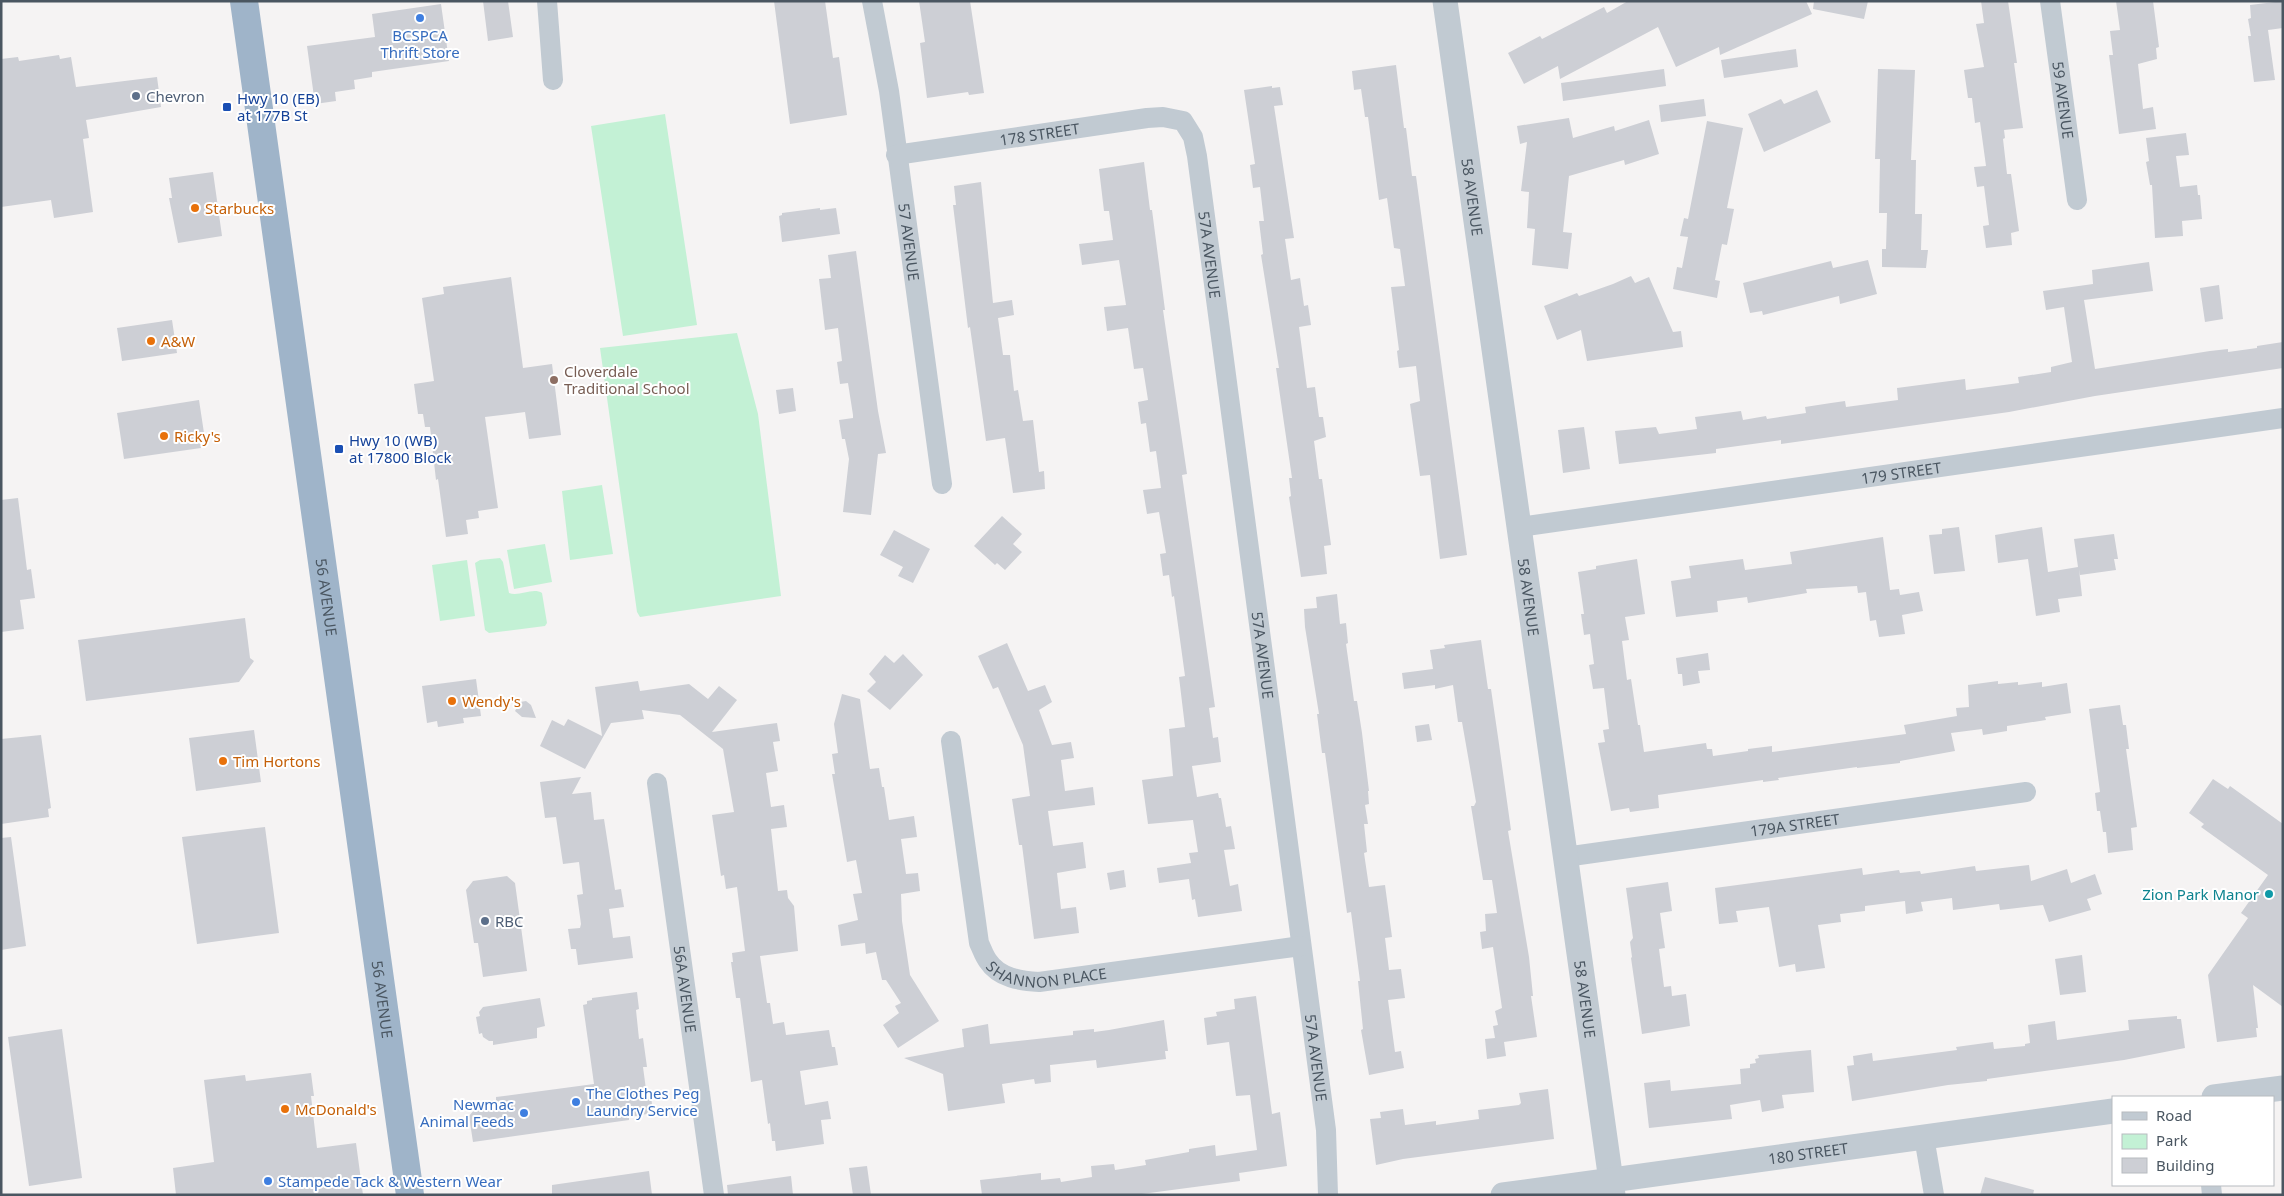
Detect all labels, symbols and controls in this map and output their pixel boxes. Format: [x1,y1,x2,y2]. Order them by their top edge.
marker: BCSPCA Thrift Store [414,12,426,24]
place label: BCSPCA Thrift Store [380,25,460,62]
street label: 59 AVENUE [2048,60,2079,140]
place label: Chevron [146,86,205,106]
place label: Hwy 10 (EB) at 177B St [237,88,320,125]
marker: Chevron [130,90,142,102]
marker: Hwy 10 (EB) at 177B St [221,101,233,113]
street label: 178 STREET [998,118,1081,150]
street label: 58 AVENUE [1457,157,1488,237]
place label: Starbucks [205,198,274,218]
marker: Starbucks [189,202,201,214]
street label: 57 AVENUE [894,202,925,282]
street label: 57A AVENUE [1194,210,1226,300]
place label: A&W [161,331,195,351]
marker: A&W [145,335,157,347]
place label: Cloverdale Traditional School [564,361,690,398]
marker: Cloverdale Traditional School [548,374,560,386]
place label: Ricky's [174,426,221,446]
marker: Ricky's [158,430,170,442]
place label: Hwy 10 (WB) at 17800 Block [349,430,451,467]
marker: Hwy 10 (WB) at 17800 Block [333,443,345,455]
street label: 179 STREET [1860,457,1943,488]
street label: 56 AVENUE [312,557,342,637]
street label: 58 AVENUE [1514,557,1544,637]
street label: 57A AVENUE [1247,610,1279,700]
place label: Wendy's [462,691,521,711]
marker: Wendy's [446,695,458,707]
place label: Tim Hortons [233,751,320,771]
marker: Tim Hortons [217,755,229,767]
street label: 179A STREET [1749,808,1841,841]
place label: Zion Park Manor [2142,884,2259,904]
marker: Zion Park Manor [2263,888,2275,900]
place label: RBC [495,911,524,931]
marker: RBC [479,915,491,927]
street label: 56A AVENUE [670,944,701,1034]
street label: SHANNON PLACE [982,956,1108,992]
street label: 56 AVENUE [368,959,398,1039]
street label: 58 AVENUE [1570,959,1601,1039]
street label: 57A AVENUE [1301,1013,1332,1103]
place label: The Clothes Peg Laundry Service [586,1083,699,1120]
place label: Newmac Animal Feeds [420,1094,514,1131]
marker: The Clothes Peg Laundry Service [570,1096,582,1108]
legend [2112,1096,2274,1186]
place label: McDonald's [295,1099,377,1119]
marker: McDonald's [279,1103,291,1115]
text: Road [2156,1105,2192,1125]
marker: Newmac Animal Feeds [518,1107,530,1119]
text: Park [2156,1130,2188,1150]
street label: 180 STREET [1767,1137,1850,1168]
text: Building [2156,1155,2214,1175]
place label: Stampede Tack & Western Wear [278,1171,502,1191]
marker: Stampede Tack & Western Wear [262,1175,274,1187]

